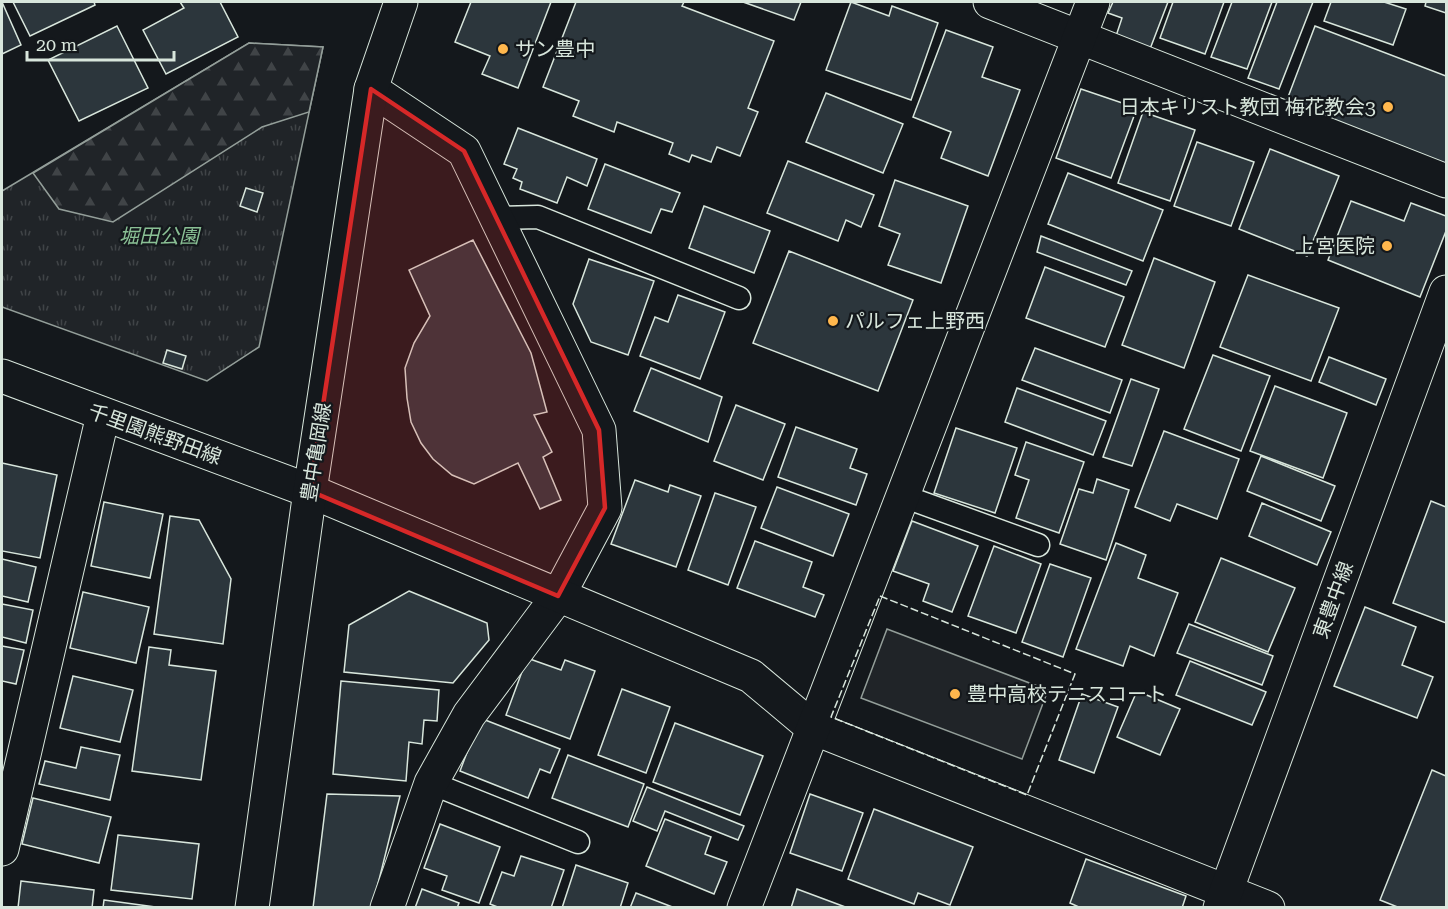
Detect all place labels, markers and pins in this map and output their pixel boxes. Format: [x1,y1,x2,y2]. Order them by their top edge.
place label: サン豊中 [515,37,595,61]
marker: サン豊中 [496,42,510,56]
place label: 日本キリスト教団 梅花教会3 [1120,95,1376,119]
marker: 日本キリスト教団 梅花教会3 [1381,100,1395,114]
place label: 上宮医院 [1295,234,1375,258]
marker: 上宮医院 [1380,239,1394,253]
place label: パルフェ上野西 [845,309,985,333]
marker: パルフェ上野西 [826,314,840,328]
place label: 豊中高校テニスコート [967,682,1167,706]
marker: 豊中高校テニスコート [948,687,962,701]

